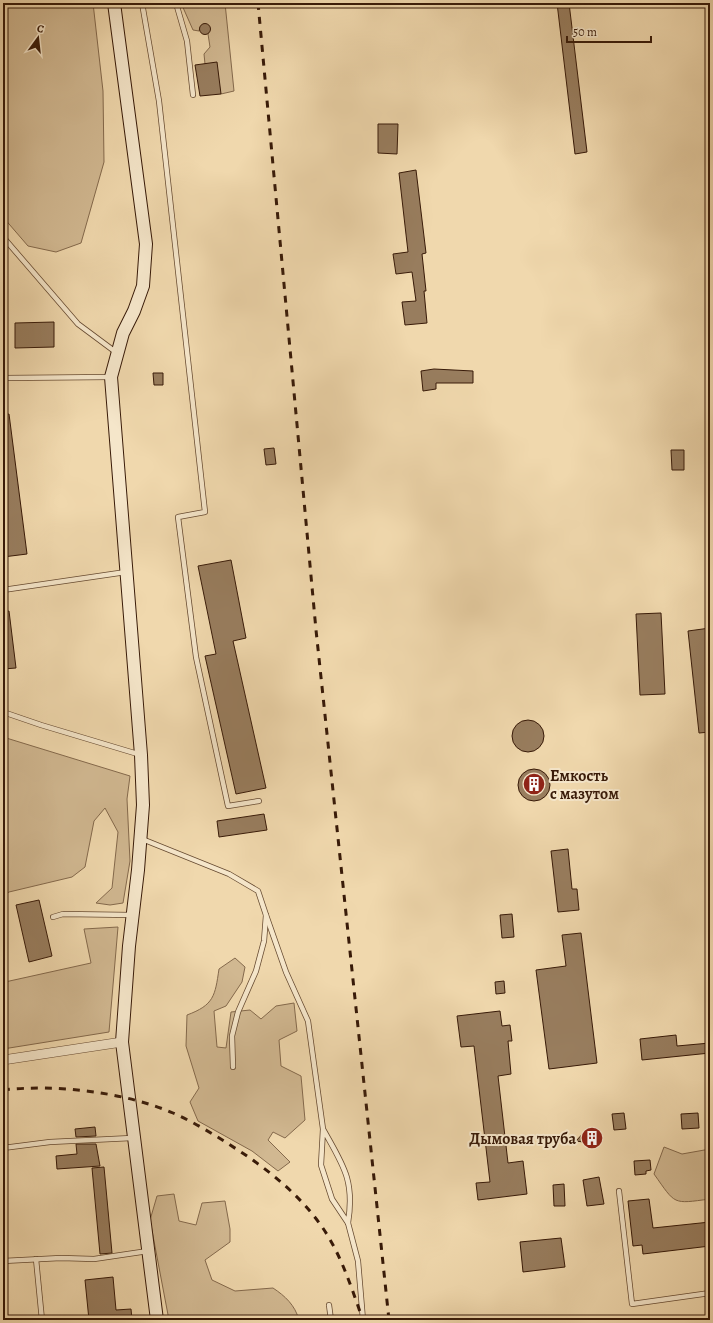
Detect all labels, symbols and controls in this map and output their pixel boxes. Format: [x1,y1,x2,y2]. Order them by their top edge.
north arrow [18,18,58,58]
scale bar [567,18,651,44]
text: С [35,21,46,37]
text: 50 m [573,24,597,40]
place label: Емкость с мазутом [550,765,619,805]
building icon: Емкость с мазутом [521,771,547,797]
building icon: Дымовая труба [579,1125,605,1151]
place label: Дымовая труба [469,1128,576,1150]

